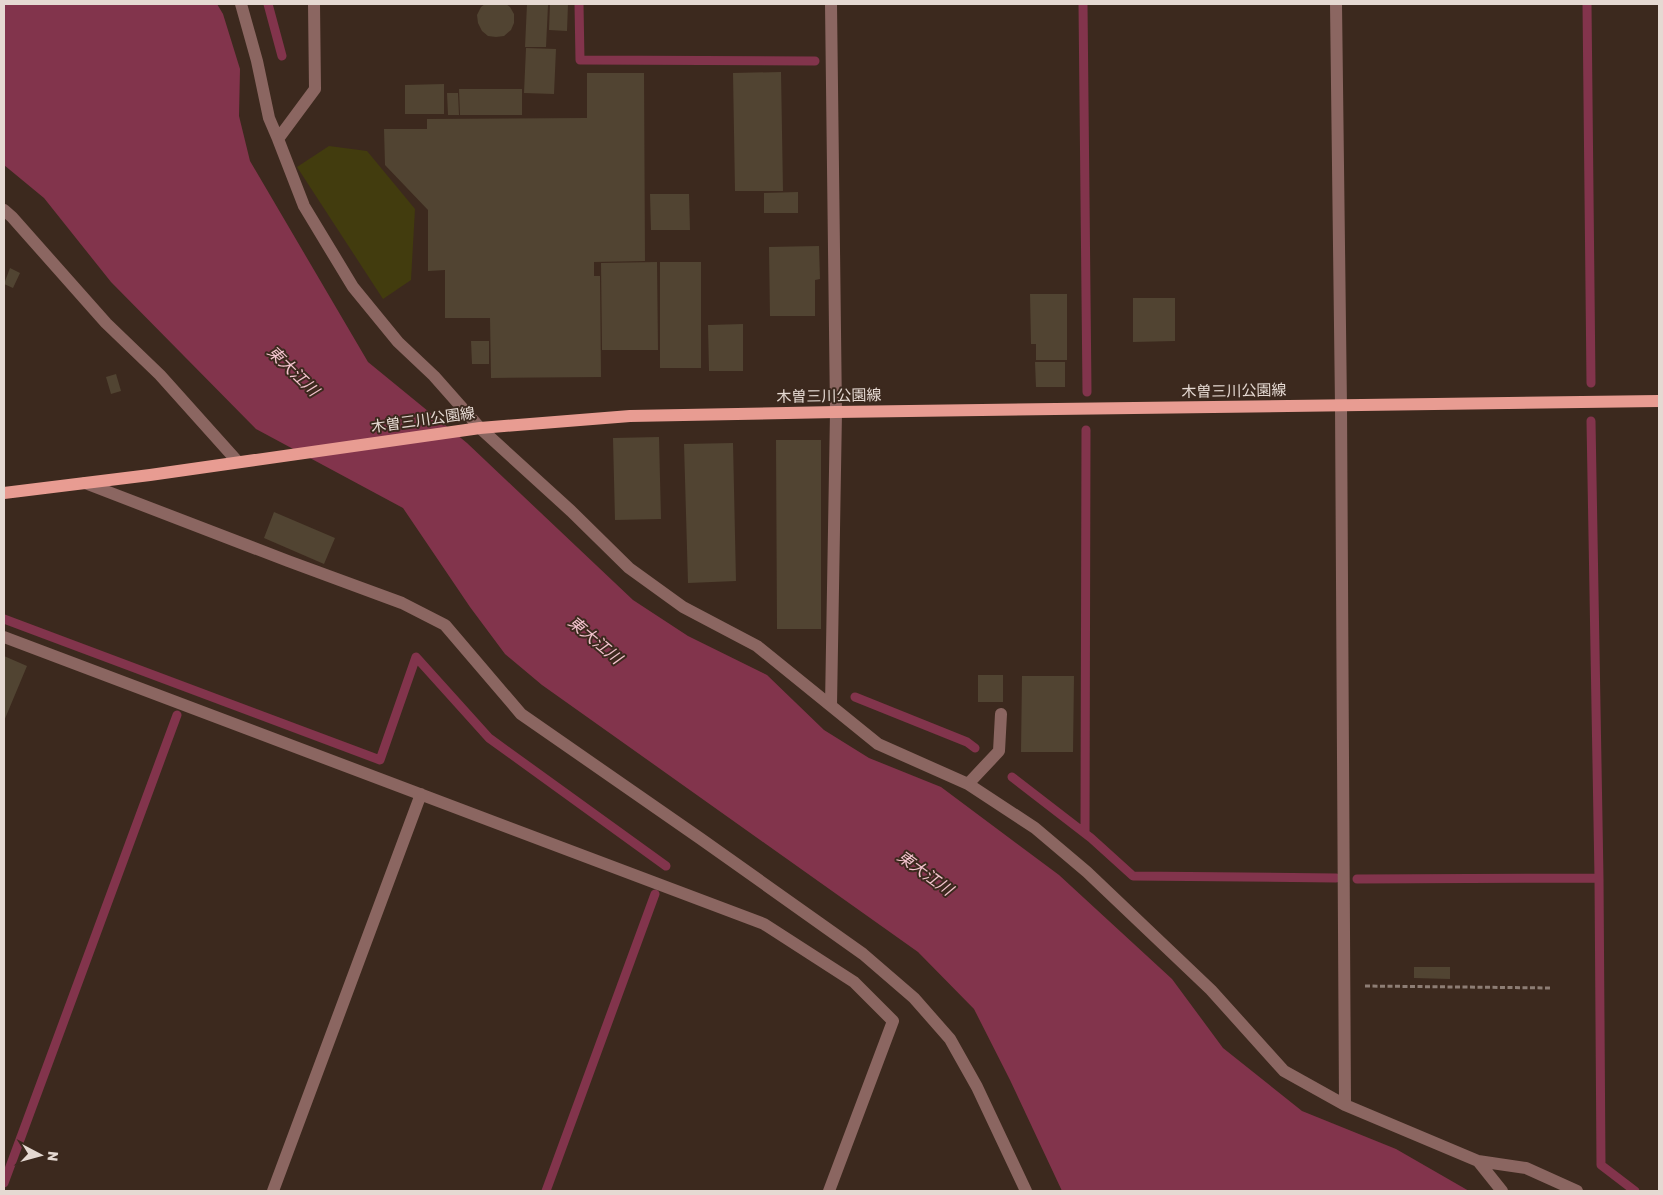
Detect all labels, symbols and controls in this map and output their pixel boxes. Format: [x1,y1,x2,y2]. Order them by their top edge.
water label: 東大江川 [263,342,324,401]
street label: 木曽三川公園線 [1181,381,1287,401]
street label: 木曽三川公園線 [776,386,882,406]
street label: 木曽三川公園線 [370,404,476,436]
water label: 東大江川 [564,612,627,669]
water label: 東大江川 [894,847,958,901]
north arrow [15,1130,65,1180]
text: N [43,1150,61,1162]

